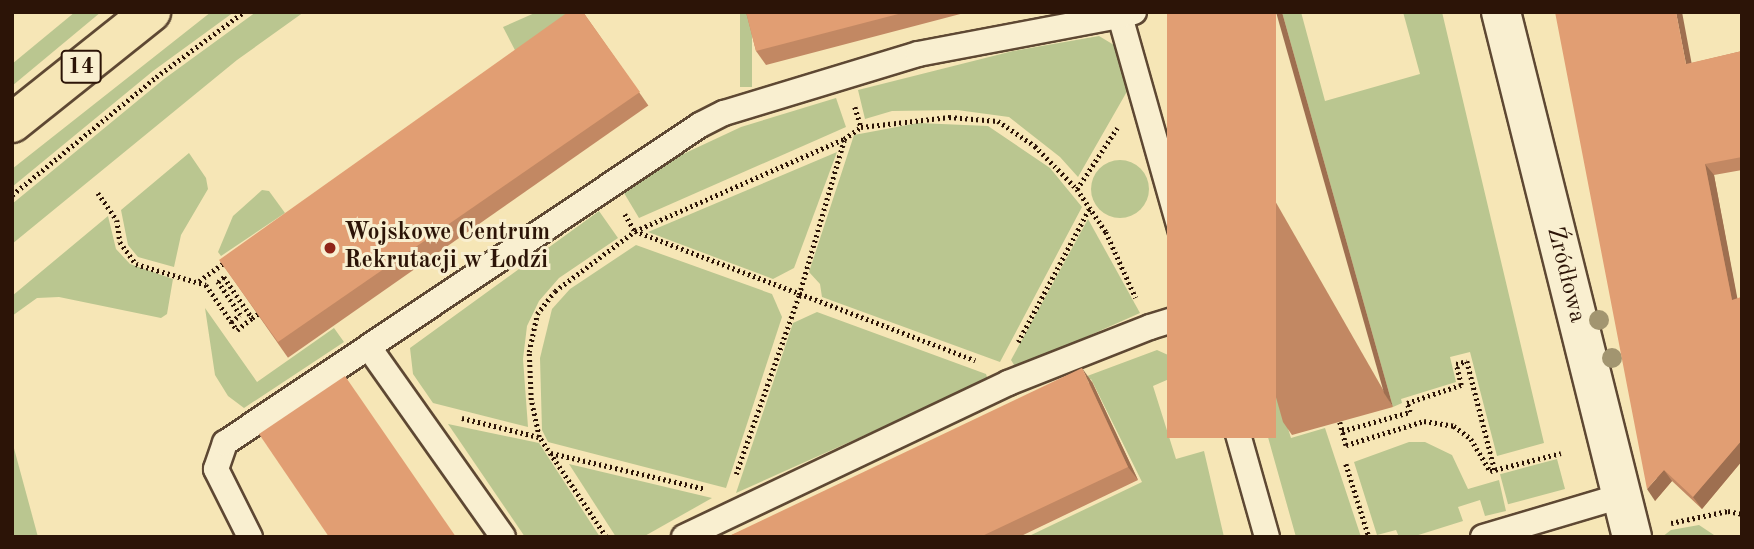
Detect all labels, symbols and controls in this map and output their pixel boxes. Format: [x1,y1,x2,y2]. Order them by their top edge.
road number: 14 [60,48,102,86]
place label: Wojskowe Centrum Rekrutacji w Łodzi [344,220,550,276]
street label: Źródłowa [1539,224,1591,326]
marker: Wojskowe Centrum Rekrutacji w Łodzi [322,240,338,256]

